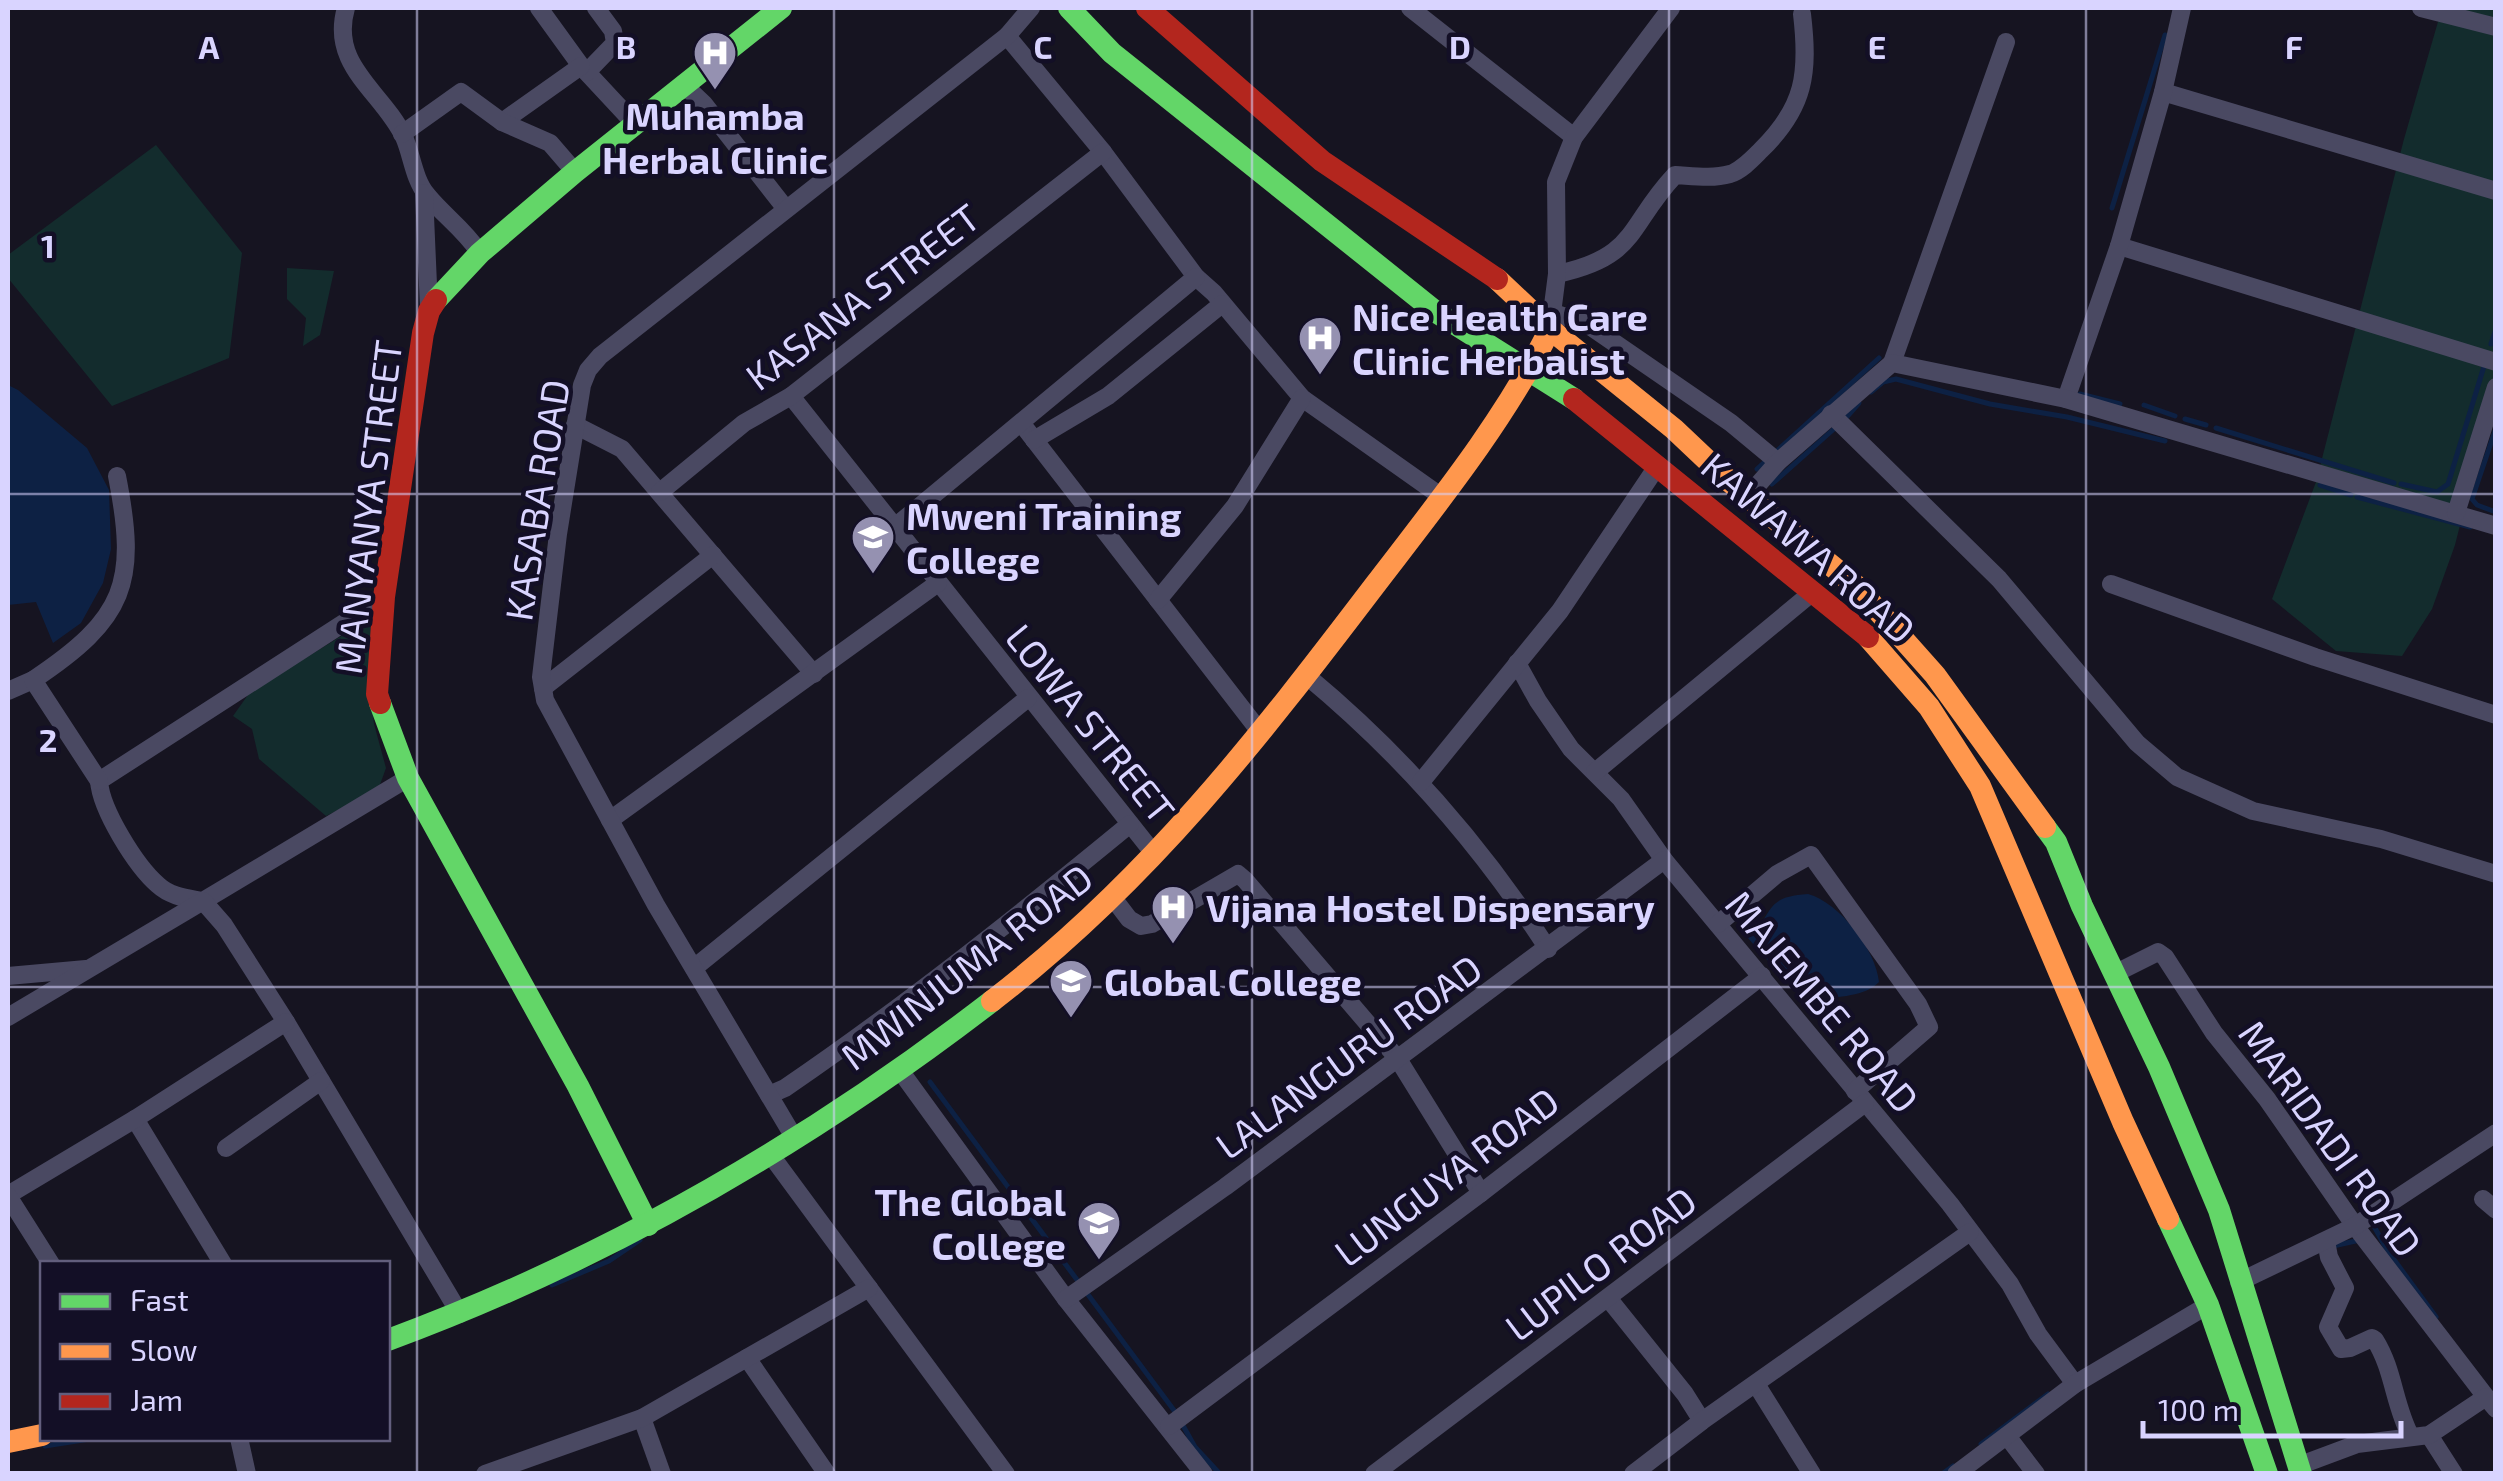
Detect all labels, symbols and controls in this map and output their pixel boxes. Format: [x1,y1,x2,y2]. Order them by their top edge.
text: A [199,27,220,65]
text: B [616,27,636,65]
text: C [1034,27,1052,65]
text: D [1449,27,1471,65]
text: E [1868,27,1886,65]
text: F [2285,27,2303,65]
hospital icon: Muhamba Herbal Clinic [692,30,738,91]
place label: Muhamba Herbal Clinic [602,92,828,182]
street label: KASANA STREET [736,193,988,399]
text: 1 [41,226,55,264]
place label: Nice Health Care Clinic Herbalist [1352,293,1648,383]
hospital icon: Nice Health Care Clinic Herbalist [1297,315,1343,376]
street label: MANYANYA STREET [324,337,410,677]
street label: KASABA ROAD [494,376,578,624]
street label: KAWAWA ROAD [1693,442,1925,652]
place label: Mweni Training College [906,492,1182,582]
school or university icon: Mweni Training College [850,514,896,575]
street label: LOWA STREET [997,614,1185,832]
text: 2 [39,720,57,758]
street label: MWINJUMA ROAD [831,854,1101,1078]
street label: MAJEMBE ROAD [1717,881,1929,1121]
hospital icon: Vijana Hostel Dispensary [1150,884,1196,945]
place label: Vijana Hostel Dispensary [1206,884,1655,930]
street label: LALANGURU ROAD [1206,944,1490,1168]
school or university icon: Global College [1048,958,1094,1019]
place label: Global College [1104,958,1362,1004]
street label: MARIDADI ROAD [2230,1011,2432,1265]
street label: LUNGUYA ROAD [1325,1077,1567,1275]
street label: LUPILO ROAD [1496,1176,1704,1350]
place label: The Global College [874,1178,1067,1268]
school or university icon: The Global College [1076,1200,1122,1261]
legend [40,1261,390,1441]
text: Fast [130,1281,189,1317]
text: Slow [130,1331,197,1367]
scale bar [2143,1376,2400,1438]
text: Jam [130,1381,183,1417]
text: 100 m [2158,1391,2239,1427]

